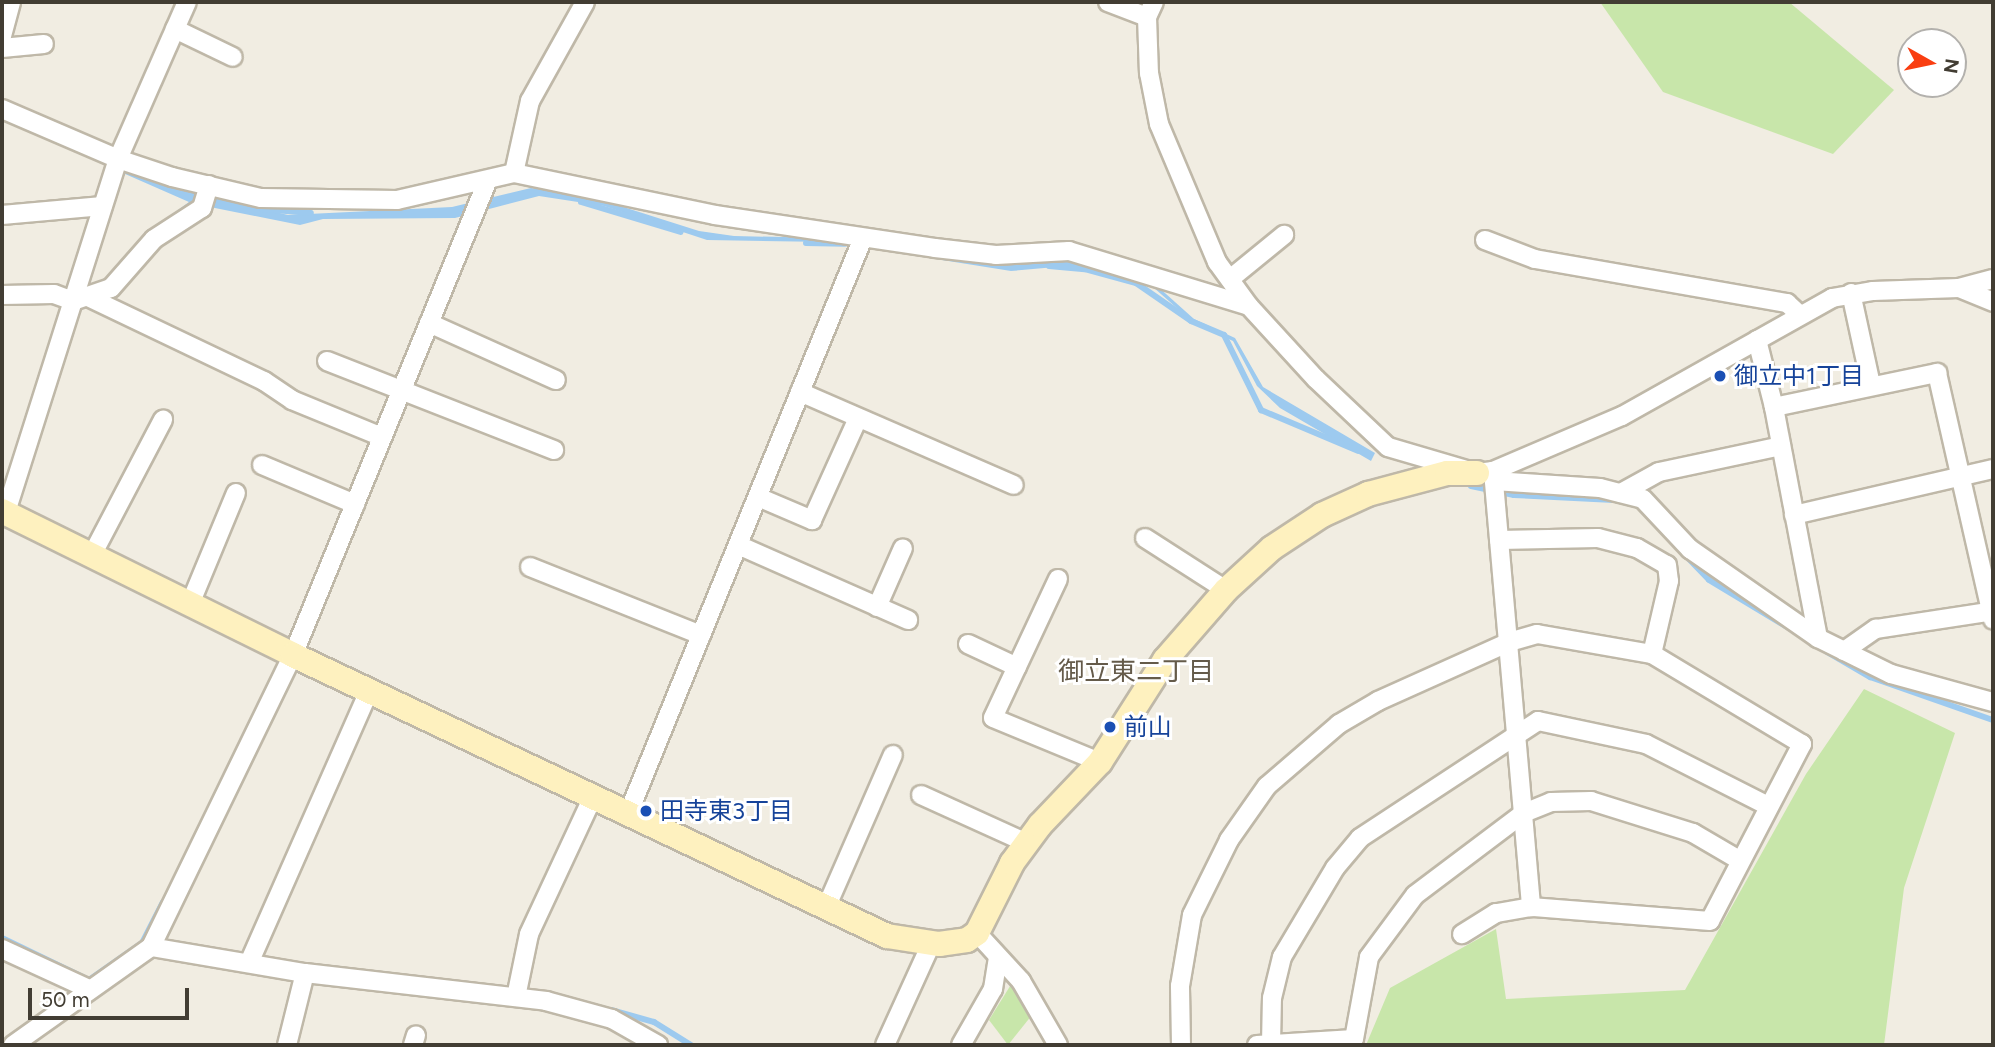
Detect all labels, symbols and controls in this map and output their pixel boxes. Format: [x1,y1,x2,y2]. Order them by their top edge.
north arrow [1897,28,1967,98]
text: N [1939,57,1964,75]
place label: 御立中1丁目 [1734,362,1864,390]
marker: 御立中1丁目 [1712,368,1728,384]
district label: 御立東二丁目 [1058,656,1214,688]
place label: 前山 [1124,713,1172,741]
marker: 前山 [1102,719,1118,735]
place label: 田寺東3丁目 [660,797,793,825]
marker: 田寺東3丁目 [638,803,654,819]
scale bar [32,974,192,1018]
text: 50 m [41,987,90,1012]

